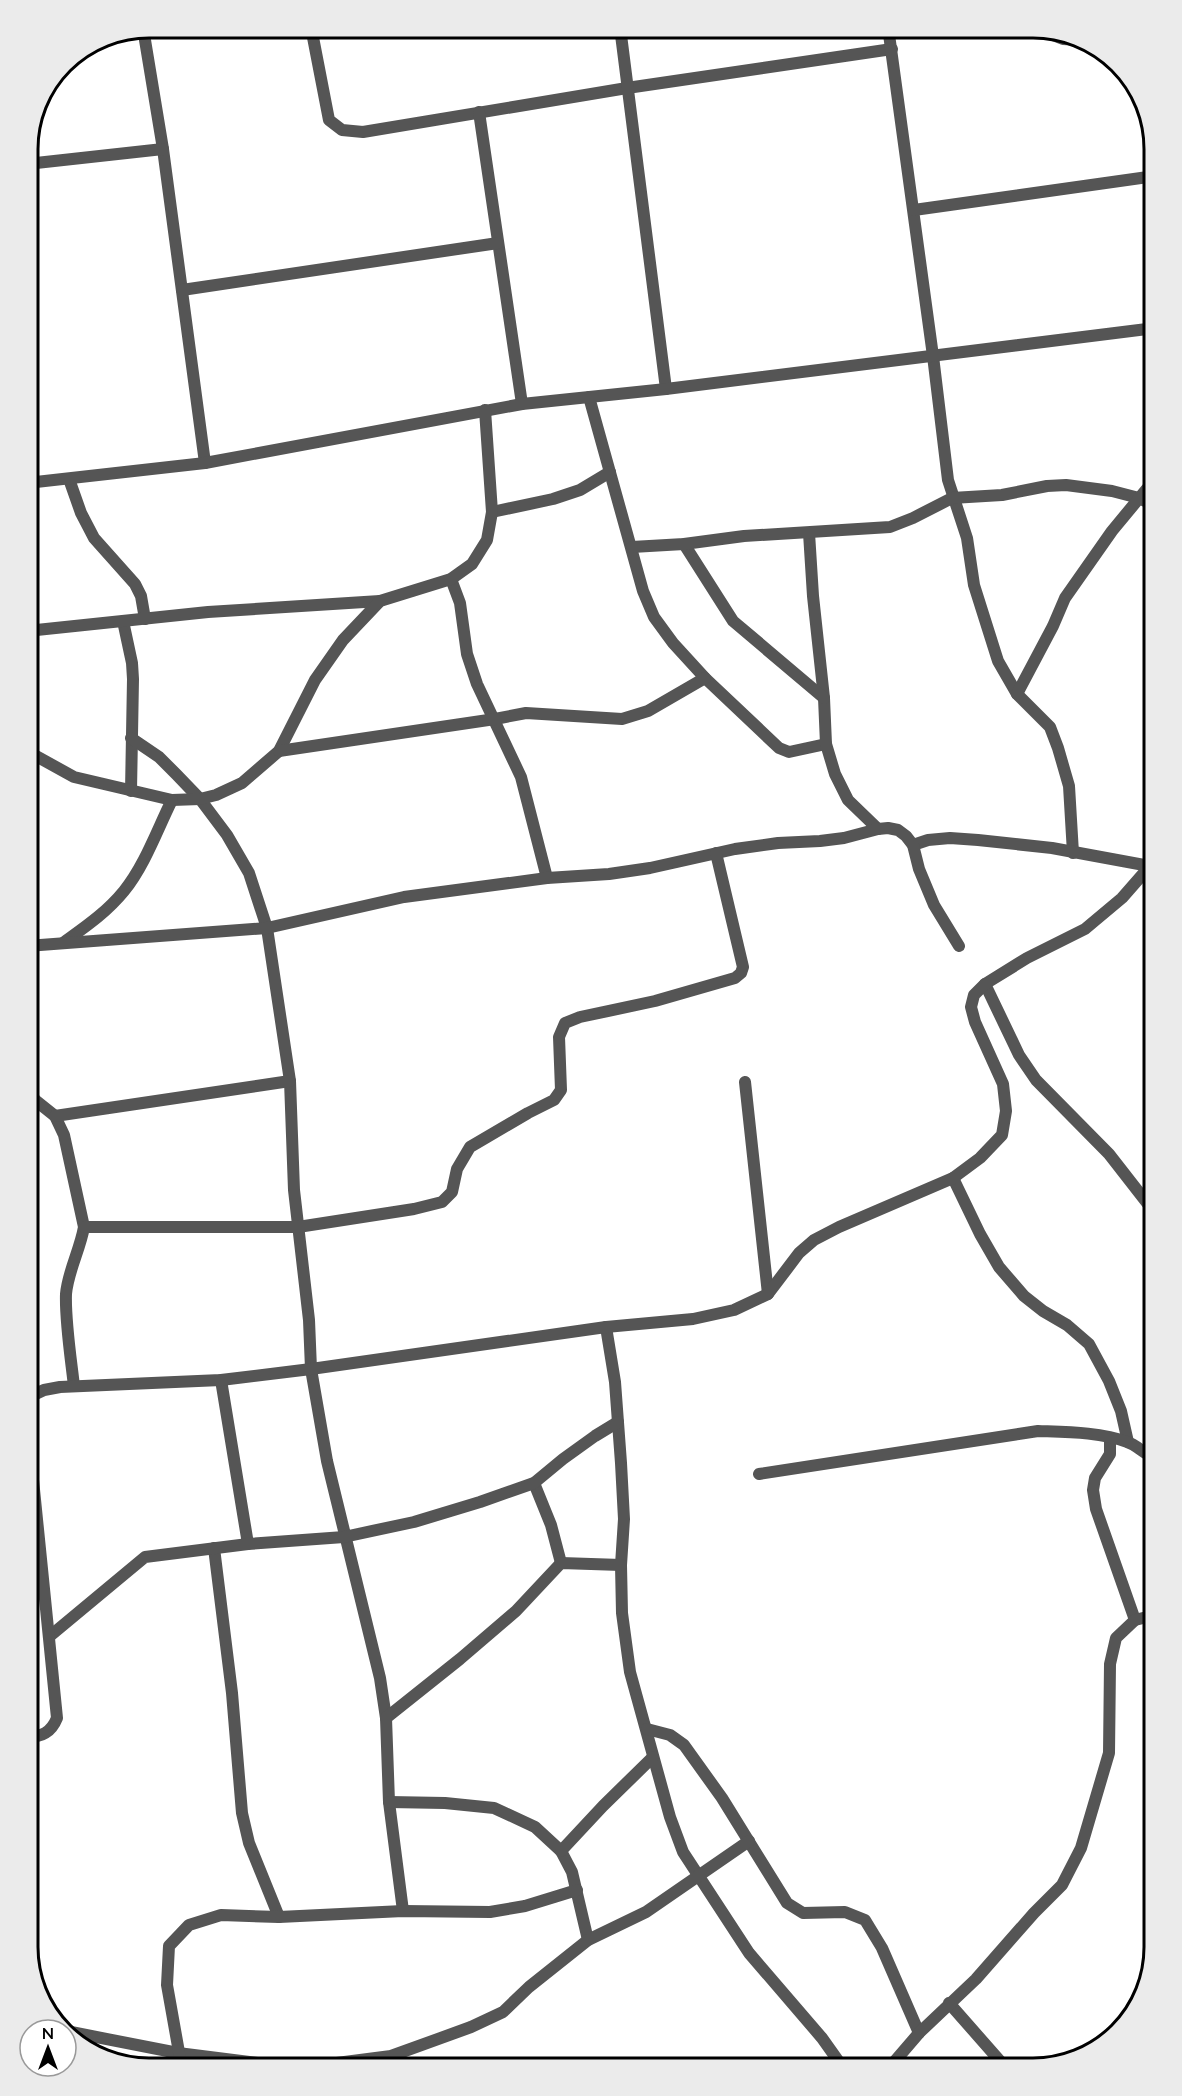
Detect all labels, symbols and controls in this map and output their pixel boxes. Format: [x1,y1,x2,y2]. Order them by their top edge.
north arrow [18,2018,78,2078]
text: N [42,2023,54,2042]

